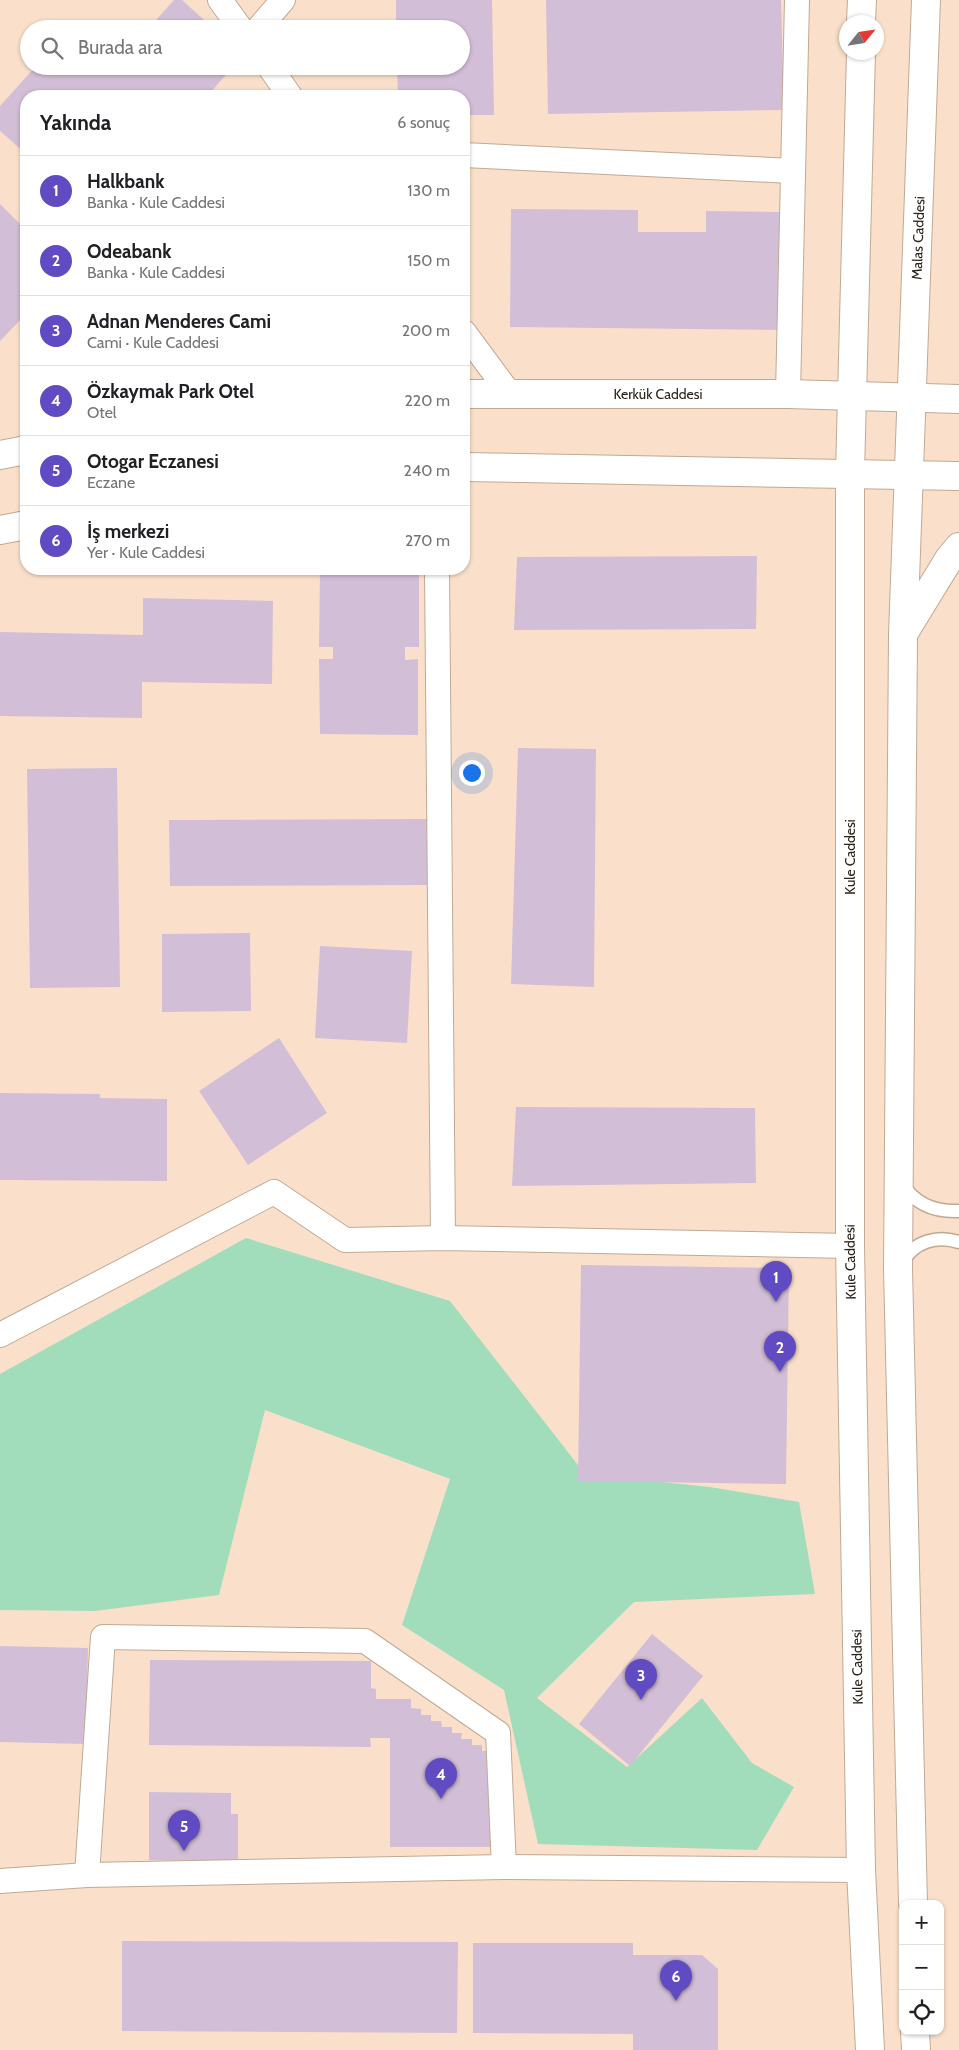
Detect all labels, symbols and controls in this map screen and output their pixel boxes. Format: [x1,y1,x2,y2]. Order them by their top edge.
north arrow [839,15,884,60]
search box [20,20,470,75]
icon: search [38,34,66,62]
text: Burada ara [78,36,162,59]
text: Yakında [40,110,111,135]
text: 6 sonuç [397,113,450,132]
text: Halkbank [87,170,164,193]
text: 1 [53,181,59,200]
text: 130 m [407,181,450,200]
text: Banka · Kule Caddesi [87,193,225,212]
street label: Malas Caddesi [908,196,928,280]
text: Odeabank [87,240,171,263]
text: 2 [52,251,60,270]
text: 150 m [407,251,450,270]
text: Banka · Kule Caddesi [87,263,225,282]
text: Adnan Menderes Cami [87,310,271,333]
text: 3 [52,321,60,340]
text: 200 m [402,321,450,340]
text: Cami · Kule Caddesi [87,333,219,352]
text: Özkaymak Park Otel [87,380,254,403]
street label: Kerkük Caddesi [614,385,702,403]
text: 4 [51,391,61,410]
text: 220 m [404,391,450,410]
text: Otel [87,403,117,422]
text: Otogar Eczanesi [87,450,219,473]
text: 5 [52,461,60,480]
text: 240 m [404,461,450,480]
text: Eczane [87,473,135,492]
text: İş merkezi [87,520,169,543]
text: 6 [52,531,61,550]
text: 270 m [405,531,450,550]
text: Yer · Kule Caddesi [87,543,205,562]
your location [459,760,485,786]
street label: Kule Caddesi [841,819,859,895]
street label: Kule Caddesi [840,1224,860,1300]
pin: 1 [760,1261,792,1302]
pin: 2 [764,1331,796,1372]
street label: Kule Caddesi [847,1629,867,1705]
pin: 3 [625,1659,657,1700]
pin: 4 [425,1758,457,1799]
pin: 5 [168,1810,200,1851]
map controls [899,1900,944,2035]
button: + [899,1900,944,1945]
button: − [899,1945,944,1990]
pin: 6 [660,1960,692,2001]
button: locate [899,1990,944,2035]

